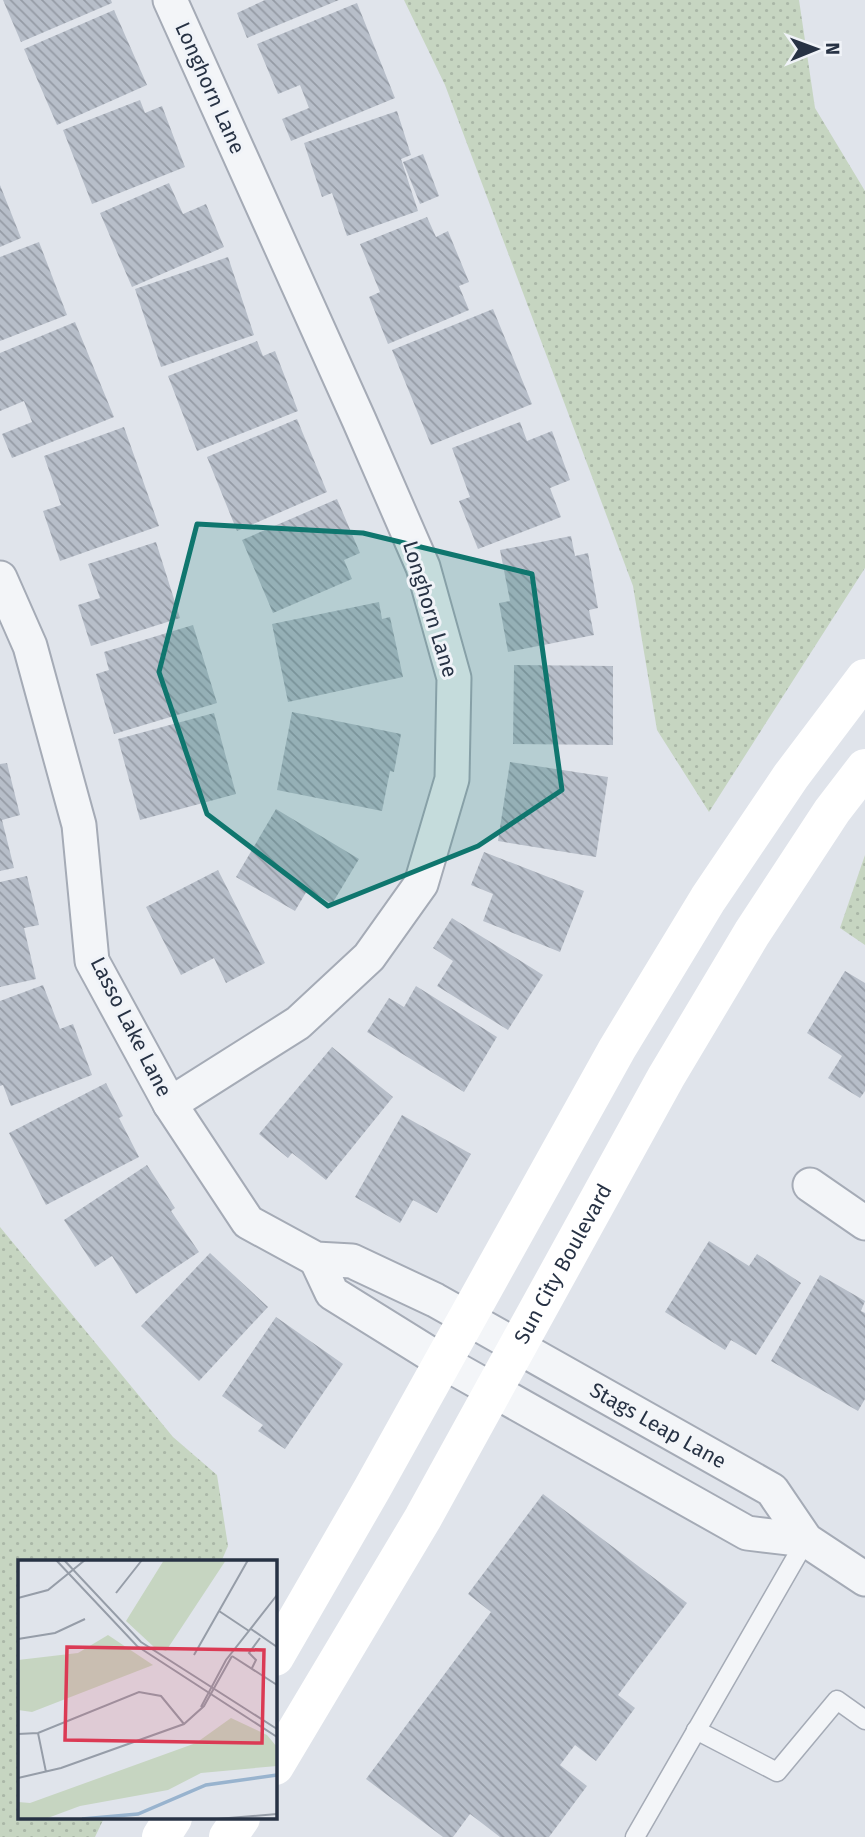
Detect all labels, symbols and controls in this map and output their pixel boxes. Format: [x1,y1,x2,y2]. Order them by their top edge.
north arrow [781,14,851,84]
street label: Longhorn Lane [169,18,251,158]
text: N [821,42,844,55]
street label: Longhorn Lane [397,538,463,680]
street label: Lasso Lake Lane [85,953,177,1101]
street label: Sun City Boulevard [508,1179,618,1348]
street label: Stags Leap Lane [585,1377,731,1474]
inset map [18,1560,276,1820]

